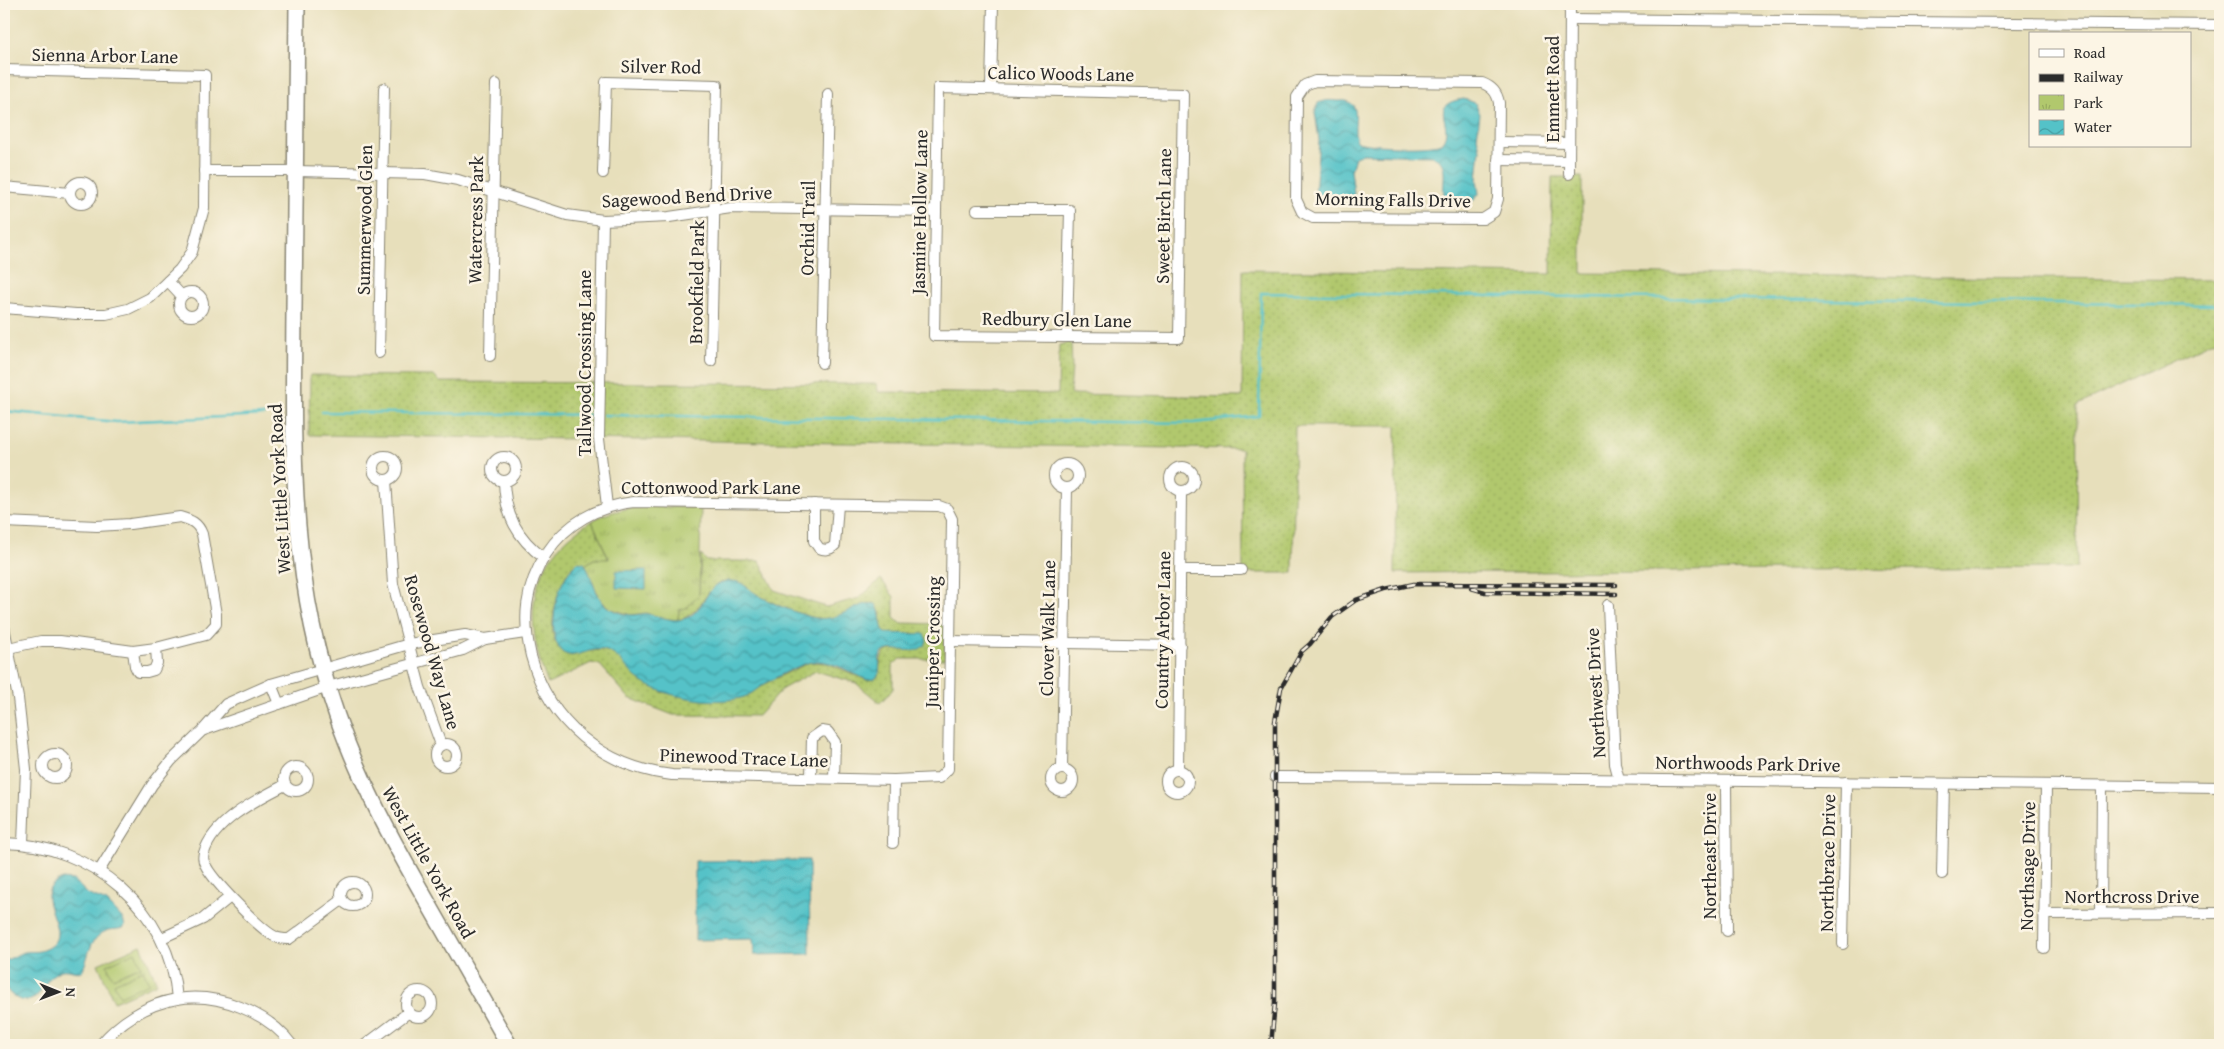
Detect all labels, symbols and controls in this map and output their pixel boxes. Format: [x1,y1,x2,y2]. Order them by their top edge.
legend [2029,32,2192,148]
street label: Emmett Road [1538,35,1566,142]
street label: Sienna Arbor Lane [31,40,179,70]
text: Road [2074,42,2105,63]
street label: Silver Rod [620,51,702,81]
street label: Calico Woods Lane [987,58,1135,88]
text: Railway [2074,66,2124,87]
text: Park [2074,92,2103,113]
text: Water [2074,116,2112,137]
street label: Jasmine Hollow Lane [904,129,934,297]
street label: Summerwood Glen [349,144,379,295]
street label: Sweet Birch Lane [1148,148,1178,284]
street label: Watercress Park [460,155,490,284]
street label: Sagewood Bend Drive [601,178,773,214]
street label: Orchid Trail [792,180,822,276]
street label: Morning Falls Drive [1315,184,1471,214]
street label: Brookfield Park [681,219,711,344]
street label: Tallwood Crossing Lane [570,270,598,456]
street label: Redbury Glen Lane [982,304,1132,334]
street label: West Little York Road [261,402,297,575]
street label: Cottonwood Park Lane [621,473,801,501]
street label: Country Arbor Lane [1147,551,1177,709]
street label: Clover Walk Lane [1032,560,1062,696]
street label: Rosewood Way Lane [398,571,469,733]
street label: Juniper Crossing [917,575,947,710]
street label: Northwest Drive [1578,627,1612,759]
street label: Pinewood Trace Lane [659,740,829,774]
street label: Northwoods Park Drive [1655,747,1841,779]
street label: West Little York Road [375,781,483,944]
street label: Northeast Drive [1695,793,1723,919]
street label: Northbrace Drive [1812,794,1842,932]
street label: Northsage Drive [2012,801,2042,931]
street label: Northcross Drive [2065,882,2200,910]
north arrow [32,966,82,1016]
text: N [61,987,81,998]

